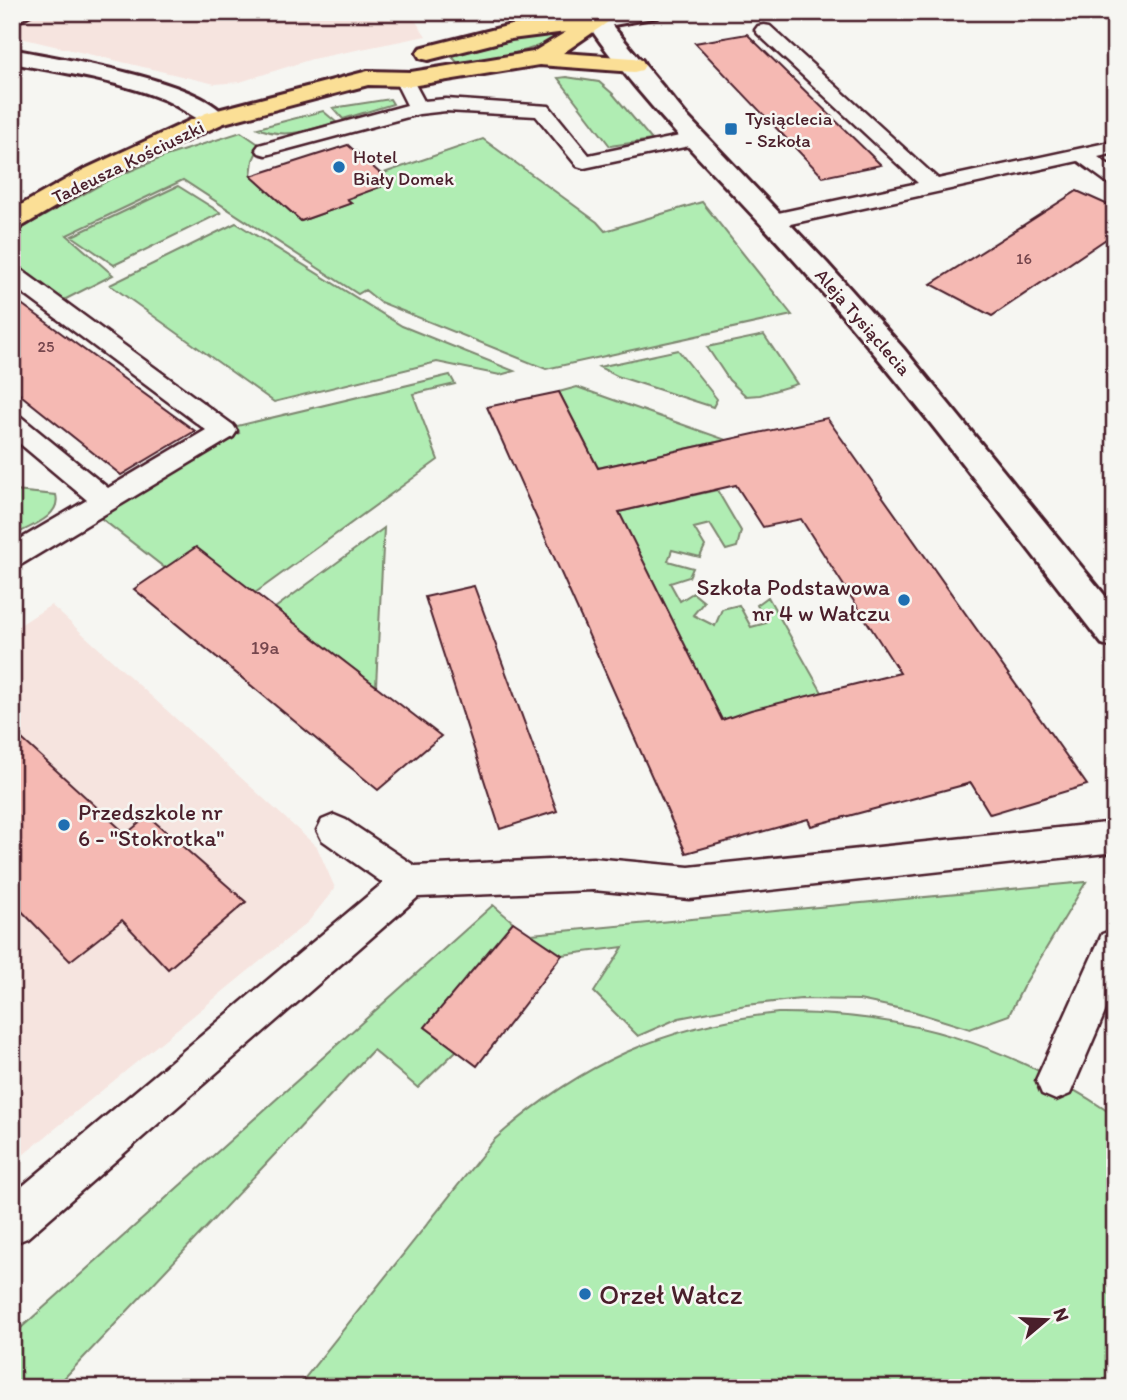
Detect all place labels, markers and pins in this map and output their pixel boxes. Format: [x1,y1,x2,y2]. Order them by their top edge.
place label: Tysiąclecia - Szkoła [745,107,833,152]
marker: Tysiąclecia - Szkoła [723,121,739,137]
place label: Hotel Biały Domek [353,145,454,190]
marker: Hotel Biały Domek [331,159,347,175]
place label: Szkoła Podstawowa nr 4 w Wałczu [697,573,890,627]
marker: Szkoła Podstawowa nr 4 w Wałczu [896,592,912,608]
place label: Przedszkole nr 6 - "Stokrotka" [78,798,225,852]
marker: Przedszkole nr 6 - "Stokrotka" [56,817,72,833]
place label: Orzeł Wałcz [599,1277,743,1311]
marker: Orzeł Wałcz [577,1286,593,1302]

